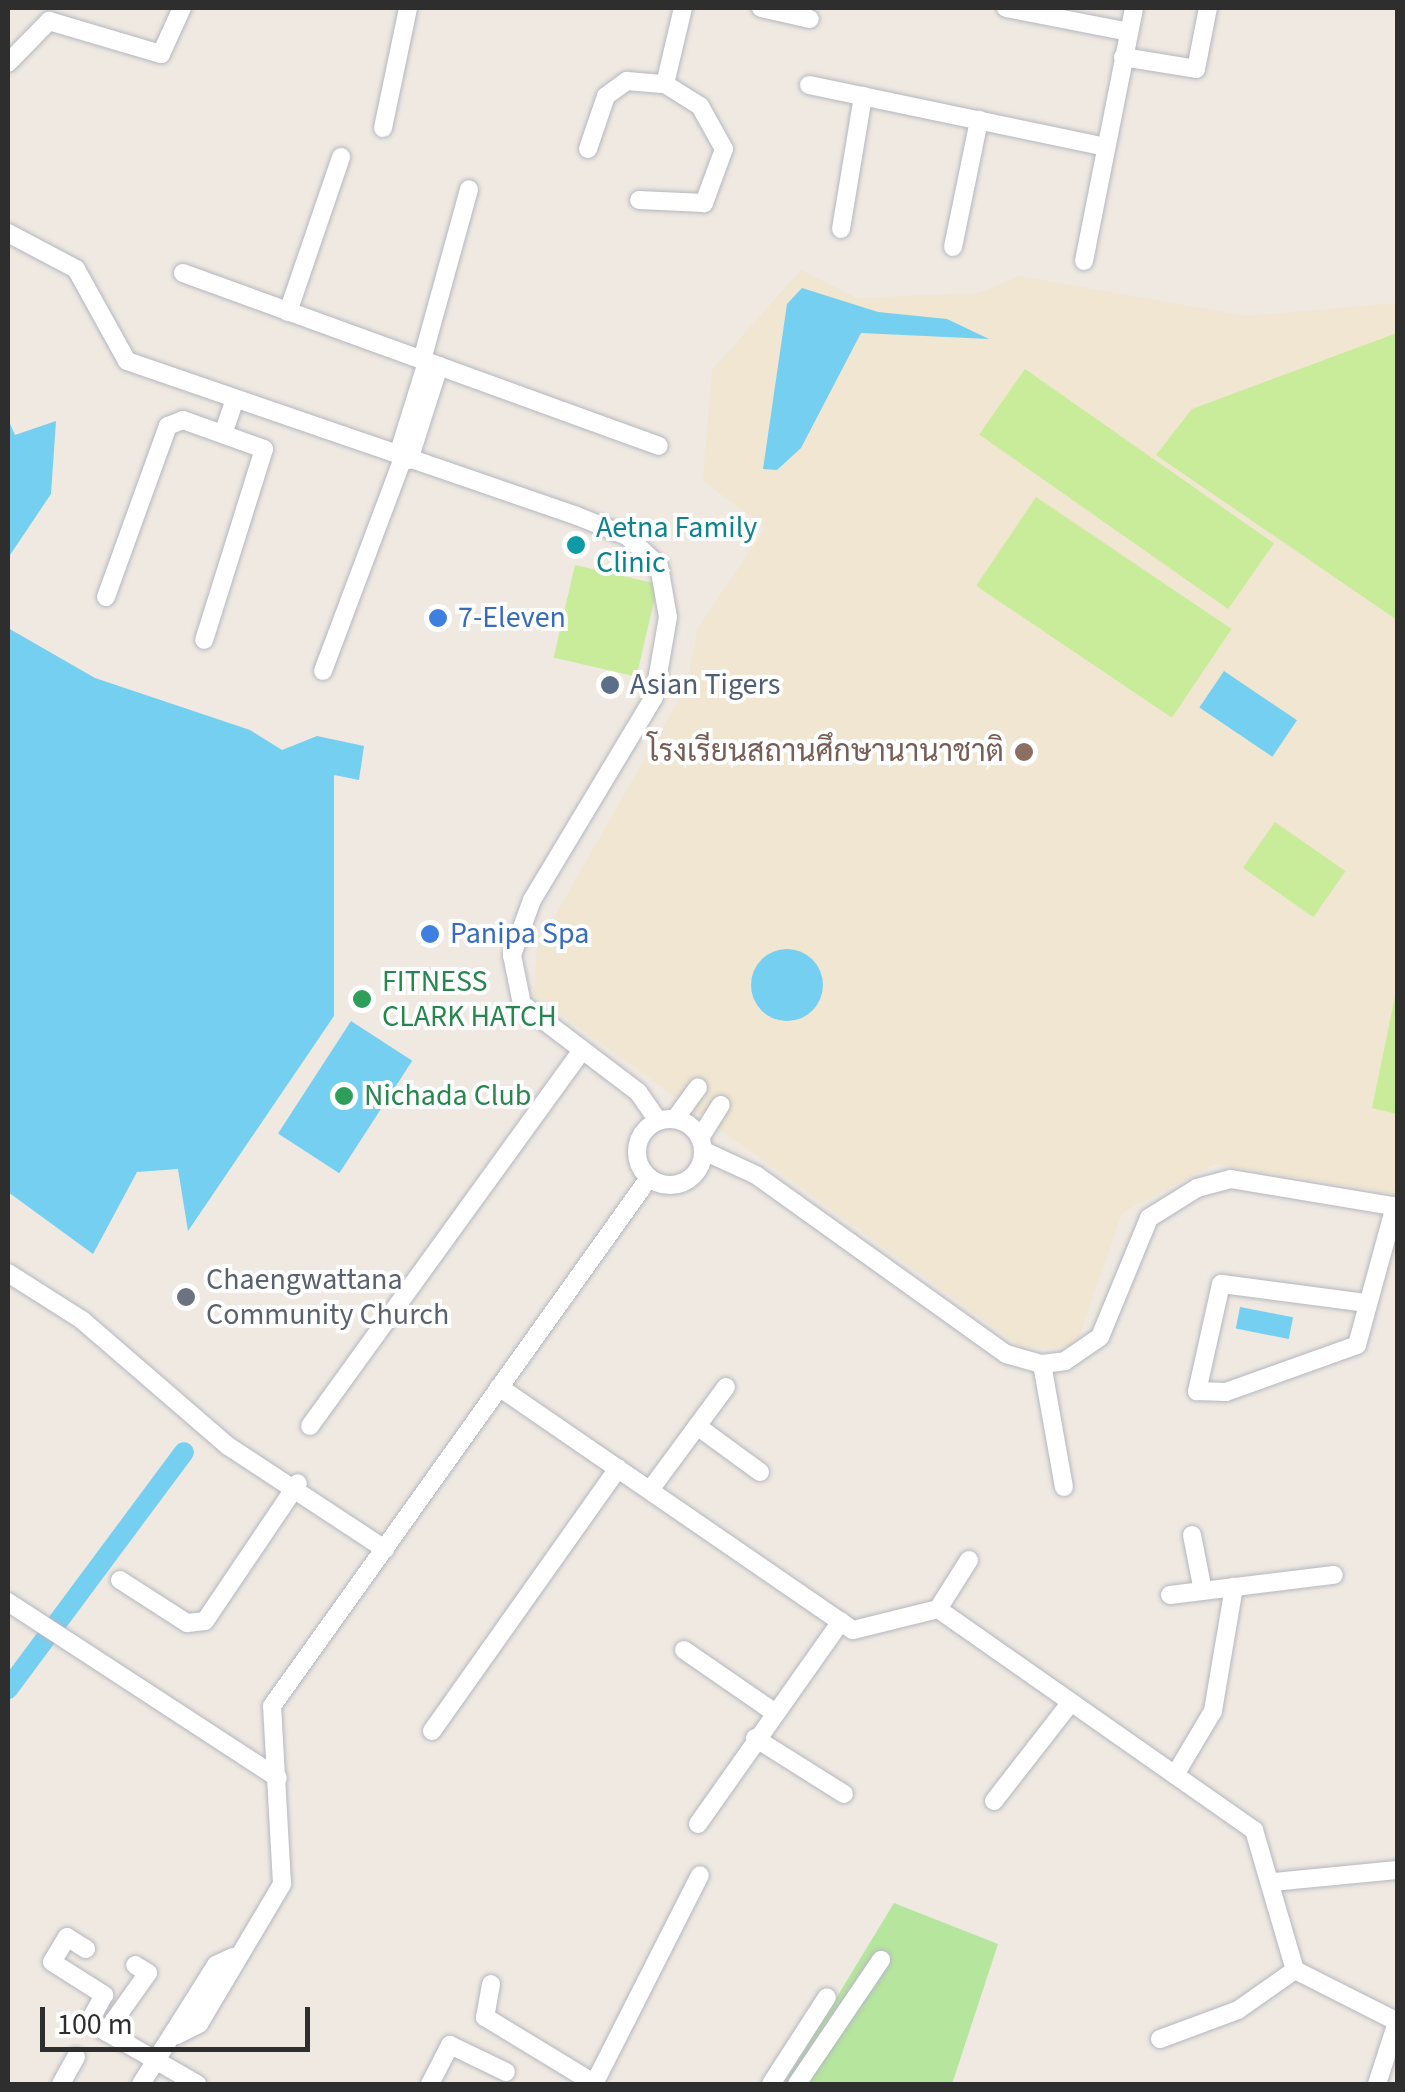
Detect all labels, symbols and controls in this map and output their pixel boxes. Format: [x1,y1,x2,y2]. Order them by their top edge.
place label: Aetna Family Clinic [596,510,757,580]
marker: Aetna Family Clinic [565,534,587,556]
place label: 7-Eleven [458,600,566,636]
marker: 7-Eleven [427,607,449,629]
place label: Asian Tigers [630,667,780,703]
marker: Asian Tigers [599,674,621,696]
place label: โรงเรียนสถานศึกษานานาชาติ [647,734,1004,770]
marker: โรงเรียนสถานศึกษานานาชาติ [1013,741,1035,763]
place label: Panipa Spa [450,916,589,952]
marker: Panipa Spa [419,923,441,945]
place label: FITNESS CLARK HATCH [382,964,557,1034]
marker: FITNESS CLARK HATCH [351,988,373,1010]
place label: Nichada Club [364,1078,531,1114]
marker: Nichada Club [333,1085,355,1107]
place label: Chaengwattana Community Church [206,1262,449,1332]
marker: Chaengwattana Community Church [175,1286,197,1308]
scale bar [45,1987,315,2049]
text: 100 m [57,2003,133,2046]

